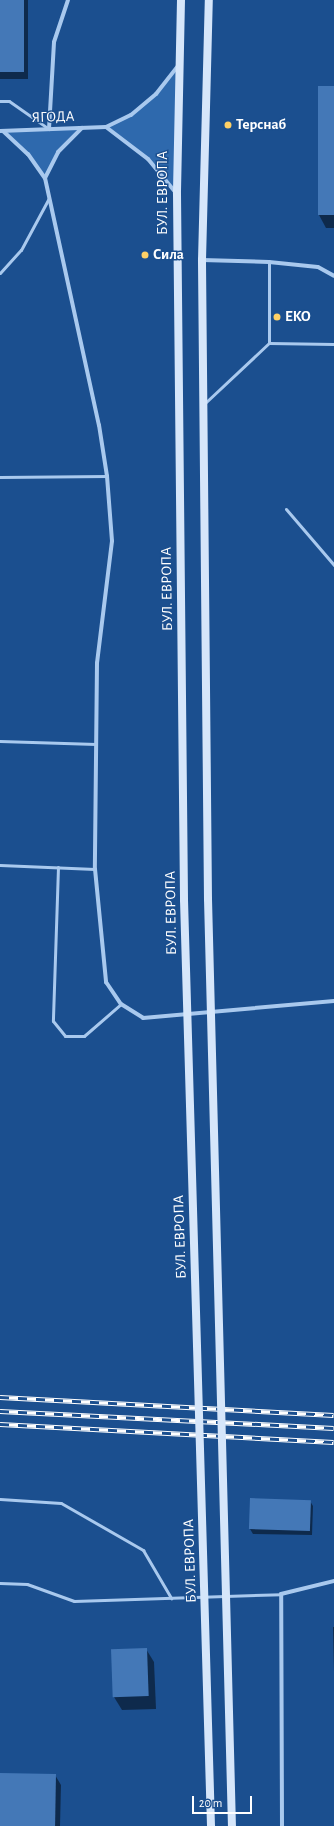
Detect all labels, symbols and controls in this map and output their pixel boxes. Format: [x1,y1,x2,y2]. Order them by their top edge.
street label: ЯГОДА [31,107,75,127]
place label: Терснаб [236,116,286,134]
marker: Терснаб [223,120,233,130]
street label: БУЛ. ЕВРОПА [154,151,172,235]
place label: Сила [153,246,184,264]
marker: Сила [140,250,150,260]
place label: EKO [285,308,311,326]
marker: EKO [272,312,282,322]
street label: БУЛ. ЕВРОПА [157,547,177,631]
street label: БУЛ. ЕВРОПА [161,871,181,955]
street label: БУЛ. ЕВРОПА [170,1195,190,1279]
street label: БУЛ. ЕВРОПА [180,1519,200,1603]
scale bar [194,1788,254,1814]
text: 20 m [199,1797,222,1809]

